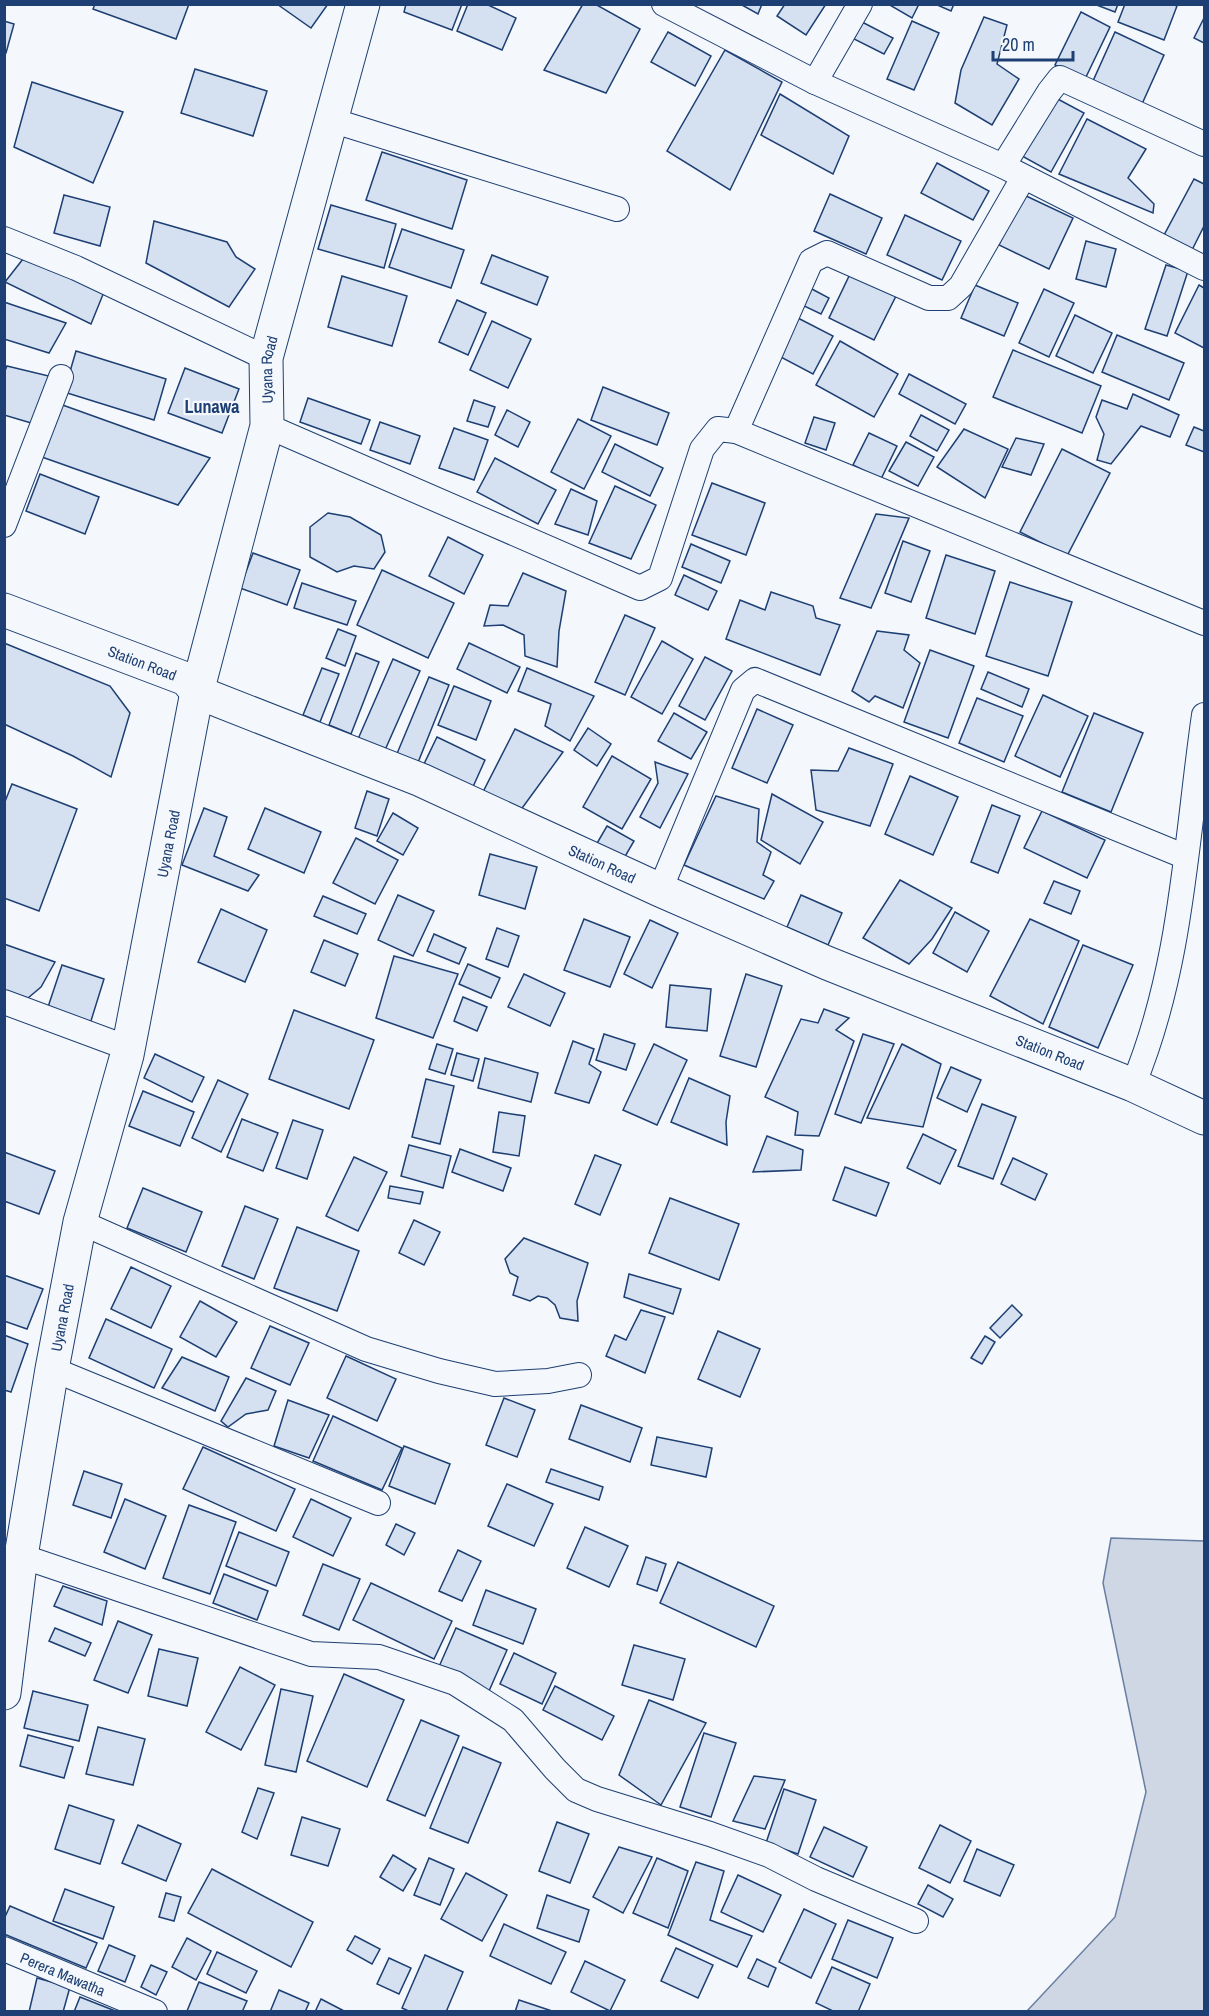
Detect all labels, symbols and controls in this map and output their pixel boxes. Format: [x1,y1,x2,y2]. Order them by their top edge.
scale bar [993,24,1072,62]
text: 20 m [1002,32,1035,57]
street label: Uyana Road [255,333,282,404]
district label: Lunawa [185,394,240,419]
street label: Station Road [105,640,180,685]
street label: Uyana Road [151,808,185,879]
street label: Station Road [565,839,639,888]
street label: Station Road [1013,1029,1087,1075]
street label: Uyana Road [45,1282,79,1353]
street label: Perera Mawatha [17,1947,109,2001]

